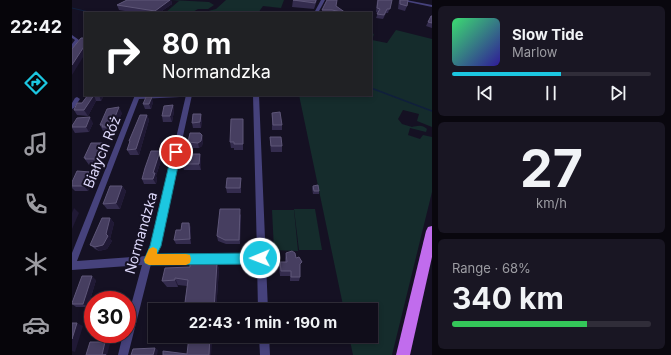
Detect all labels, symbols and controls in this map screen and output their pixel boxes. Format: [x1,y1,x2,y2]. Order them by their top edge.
text: 22:42 [10,16,62,37]
text: Slow Tide [512,25,584,44]
text: 80 m [162,27,231,61]
icon: right [96,28,148,80]
text: Marlow [512,44,558,60]
text: Normandzka [162,61,271,82]
icon: directions [22,69,50,97]
icon: previous [474,82,496,104]
icon: pause [540,82,562,104]
icon: next [607,82,629,104]
street label: Białych Róż [79,113,124,190]
icon: music [22,130,50,158]
pin [159,135,193,169]
text: 27 [520,137,583,200]
icon: arrive [165,141,187,163]
icon: phone [22,190,50,218]
street label: Normandzka [121,190,160,276]
text: km/h [536,195,567,211]
position arrow [239,237,281,279]
icon: climate [22,250,50,278]
text: Range · 68% [452,260,531,276]
text: 340 km [452,280,564,316]
speed limit sign: 30 [84,291,136,343]
icon: car [22,311,50,339]
text: 22:43 · 1 min · 190 m [189,313,337,332]

